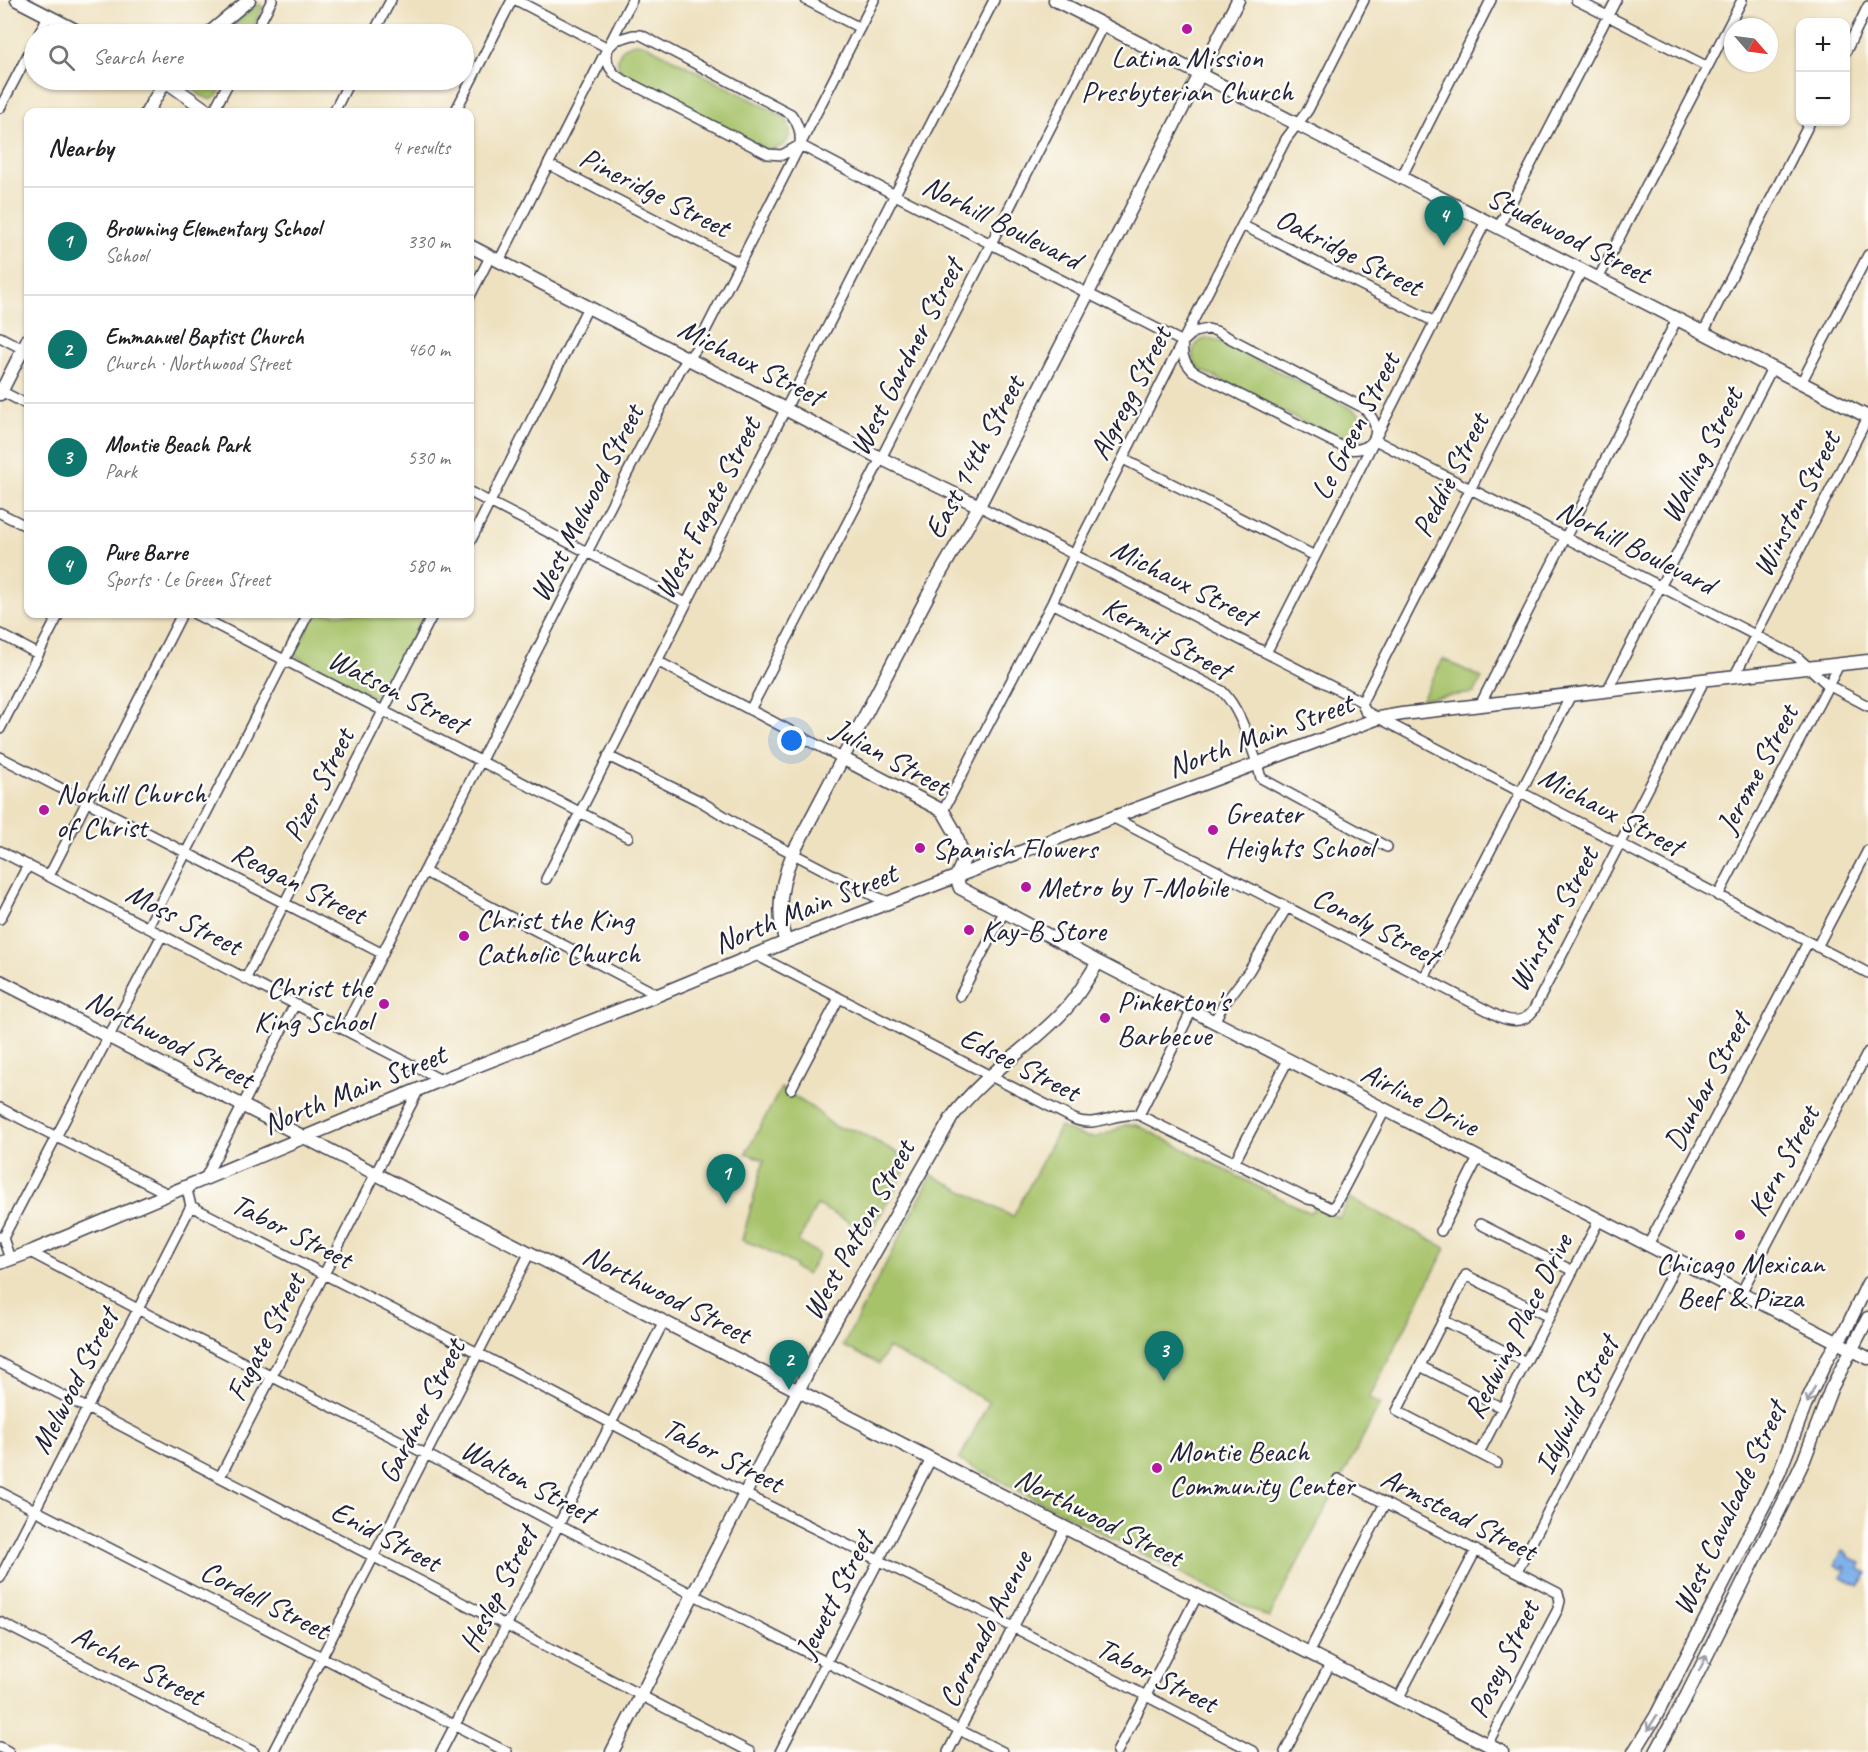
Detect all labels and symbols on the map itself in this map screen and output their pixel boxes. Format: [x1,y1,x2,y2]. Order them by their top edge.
north arrow [1724,18,1778,72]
marker: Latina Mission Presbyterian Church [1180,22,1194,36]
place label: Latina Mission Presbyterian Church [1081,38,1294,110]
street label: Pineridge Street [573,138,739,247]
street label: Norhill Boulevard [916,166,1091,280]
street label: Studewood Street [1481,178,1660,294]
pin: 4 [1424,196,1464,246]
street label: Oakridge Street [1269,199,1431,307]
street label: West Gardner Street [840,249,974,462]
street label: Michaux Street [672,309,834,417]
street label: Algregg Street [1080,317,1181,466]
street label: Le Green Street [1302,343,1410,506]
street label: East 14th Street [915,366,1034,545]
street label: Walling Street [1651,378,1753,529]
street label: West Melwood Street [520,395,653,608]
street label: Peddie Street [1403,404,1499,543]
street label: West Fugate Street [645,408,770,605]
street label: Winston Street [1743,422,1850,583]
street label: Norhill Boulevard [1550,491,1725,605]
street label: Michaux Street [1105,529,1267,637]
street label: Kermit Street [1096,587,1241,691]
street label: Watson Street [322,640,478,744]
street label: North Main Street [1162,683,1361,786]
street label: Jerome Street [1706,696,1808,842]
street label: Julian Street [824,708,959,806]
street label: Pizer Street [273,719,364,848]
your location [777,726,806,755]
street label: Michaux Street [1532,757,1693,867]
place label: Norhill Church of Christ [56,774,207,846]
place label: Greater Heights School [1225,794,1379,866]
marker: Norhill Church of Christ [37,803,51,817]
marker: Greater Heights School [1206,823,1220,837]
place label: Spanish Flowers [932,829,1100,867]
street label: Reagan Street [225,833,375,934]
street label: Winston Street [1499,838,1608,998]
marker: Spanish Flowers [913,841,927,855]
street label: North Main Street [708,853,905,962]
place label: Metro by T-Mobile [1038,868,1230,906]
street label: Moss Street [120,874,251,966]
street label: Conoly Street [1306,878,1449,976]
marker: Metro by T-Mobile [1019,880,1033,894]
place label: Christ the King Catholic Church [476,900,641,972]
place label: Kay-B Store [981,911,1108,949]
marker: Kay-B Store [962,923,976,937]
marker: Christ the King Catholic Church [457,929,471,943]
place label: Christ the King School [254,968,377,1040]
street label: Northwood Street [80,980,263,1099]
place label: Pinkerton's Barbecue [1117,982,1232,1054]
marker: Christ the King School [377,997,391,1011]
street label: Dunbar Street [1655,1003,1761,1157]
marker: Pinkerton's Barbecue [1098,1011,1112,1025]
street label: Edsee Street [954,1018,1089,1112]
street label: North Main Street [257,1034,454,1143]
street label: Airline Drive [1355,1053,1487,1146]
street label: Kern Street [1738,1096,1829,1223]
street label: West Patton Street [793,1131,924,1326]
pin: 1 [706,1154,746,1204]
street label: Tabor Street [225,1184,362,1279]
street label: Redwing Place Drive [1455,1225,1582,1425]
marker: Chicago Mexican Beef & Pizza [1733,1228,1747,1242]
street label: Northwood Street [577,1235,760,1354]
place label: Chicago Mexican Beef & Pizza [1656,1244,1826,1316]
street label: Fugate Street [217,1264,315,1407]
street label: Melwood Street [21,1298,129,1460]
street label: Idylwild Street [1525,1326,1629,1480]
street label: Gardner Street [369,1330,475,1489]
pin: 3 [1144,1332,1184,1381]
pin: 2 [770,1340,808,1390]
one-way arrow [1804,1385,1816,1403]
street label: West Cavalcade Street [1663,1392,1797,1621]
street label: Tabor Street [656,1408,793,1503]
street label: Walton Street [454,1430,605,1534]
place label: Montie Beach Community Center [1169,1432,1357,1504]
street label: Northwood Street [1009,1458,1192,1577]
street label: Armstead Street [1375,1459,1546,1571]
marker: Montie Beach Community Center [1150,1461,1164,1475]
street label: Enid Street [325,1491,450,1582]
street label: Heslep Street [450,1516,548,1658]
street label: Jewett Street [785,1522,884,1666]
street label: Coronado Avenue [929,1542,1042,1714]
street label: Cordell Street [194,1551,338,1650]
street label: Posey Street [1458,1591,1549,1724]
street label: Archer Street [66,1616,213,1716]
street label: Tabor Street [1090,1628,1227,1723]
one-way arrow [1698,1655,1709,1673]
one-way arrow [1646,1714,1658,1731]

